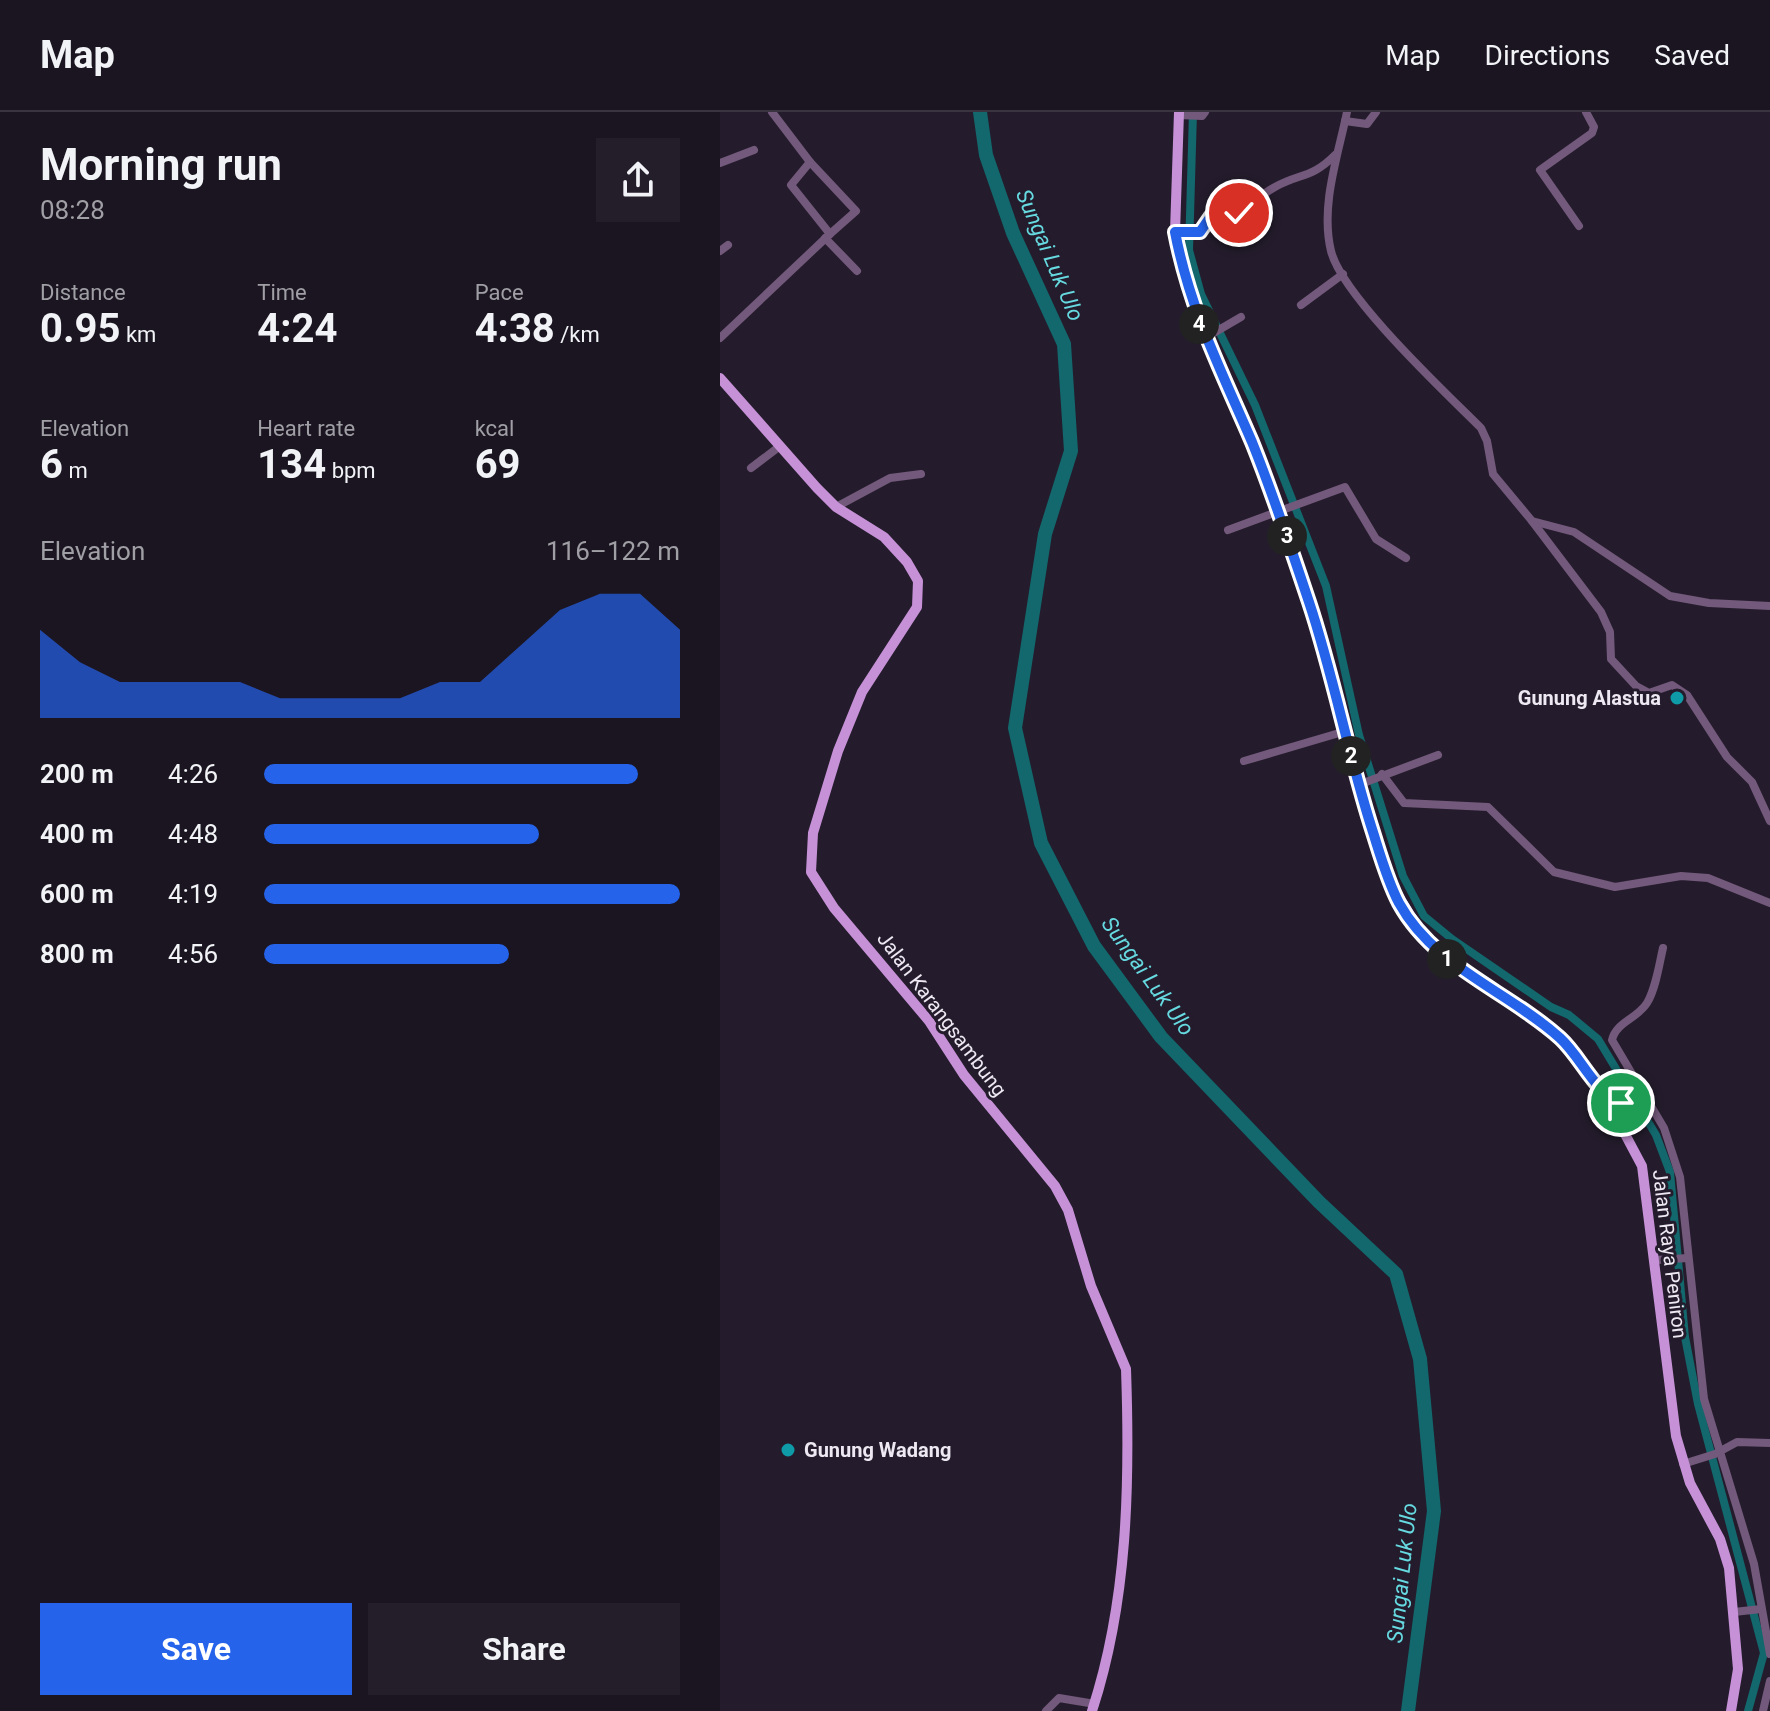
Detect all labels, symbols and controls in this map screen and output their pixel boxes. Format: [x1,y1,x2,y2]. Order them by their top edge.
text: Map [40,33,115,77]
text: Map [1385,39,1441,72]
text: Directions [1485,39,1610,72]
text: Saved [1654,39,1730,72]
button: share [596,138,680,222]
text: Morning run [40,139,282,191]
pin [1205,179,1273,247]
water label: Sungai Luk Ulo [1011,185,1089,325]
icon: check [1217,191,1261,235]
text: 08:28 [40,195,105,225]
text: Distance [40,280,126,305]
text: Time [257,280,307,305]
text: Pace [475,280,524,305]
pin: 4 [1179,304,1219,344]
text: 0.95 [40,305,120,352]
text: 4:24 [257,305,337,352]
text: 4:38 [475,305,555,352]
text: 4 [1193,311,1205,336]
text: km [120,322,156,347]
text: /km [555,322,600,347]
text: Elevation [40,416,129,441]
text: Heart rate [257,416,355,441]
text: kcal [475,416,514,441]
text: 6 [40,441,63,488]
text: 134 [257,441,326,488]
text: 69 [475,441,521,488]
text: m [63,458,88,483]
text: bpm [326,458,376,483]
pin: 3 [1267,516,1307,556]
text: 3 [1281,523,1293,548]
text: Elevation [40,536,145,566]
text: 116–122 m [546,536,680,566]
place label: Gunung Alastua [1518,686,1661,710]
marker: Gunung Alastua [1668,689,1686,707]
pin: 2 [1331,736,1371,776]
text: 2 [1345,743,1357,768]
text: 200 m [40,759,114,789]
text: 4:26 [168,759,218,789]
text: 400 m [40,819,114,849]
text: 4:48 [168,819,218,849]
text: 600 m [40,879,114,909]
text: 4:19 [168,879,218,909]
water label: Sungai Luk Ulo [1097,912,1199,1040]
street label: Jalan Karangsambung [872,927,1012,1101]
text: 800 m [40,939,114,969]
text: 4:56 [168,939,218,969]
pin: 1 [1427,939,1467,979]
text: 1 [1441,946,1453,971]
pin [1587,1069,1655,1137]
icon: arrive [1599,1081,1643,1125]
street label: Jalan Raya Peniron [1648,1168,1692,1340]
place label: Gunung Wadang [804,1438,951,1462]
marker: Gunung Wadang [779,1441,797,1459]
water label: Sungai Luk Ulo [1382,1502,1422,1644]
button: Save [40,1603,352,1695]
button: Share [368,1603,680,1695]

